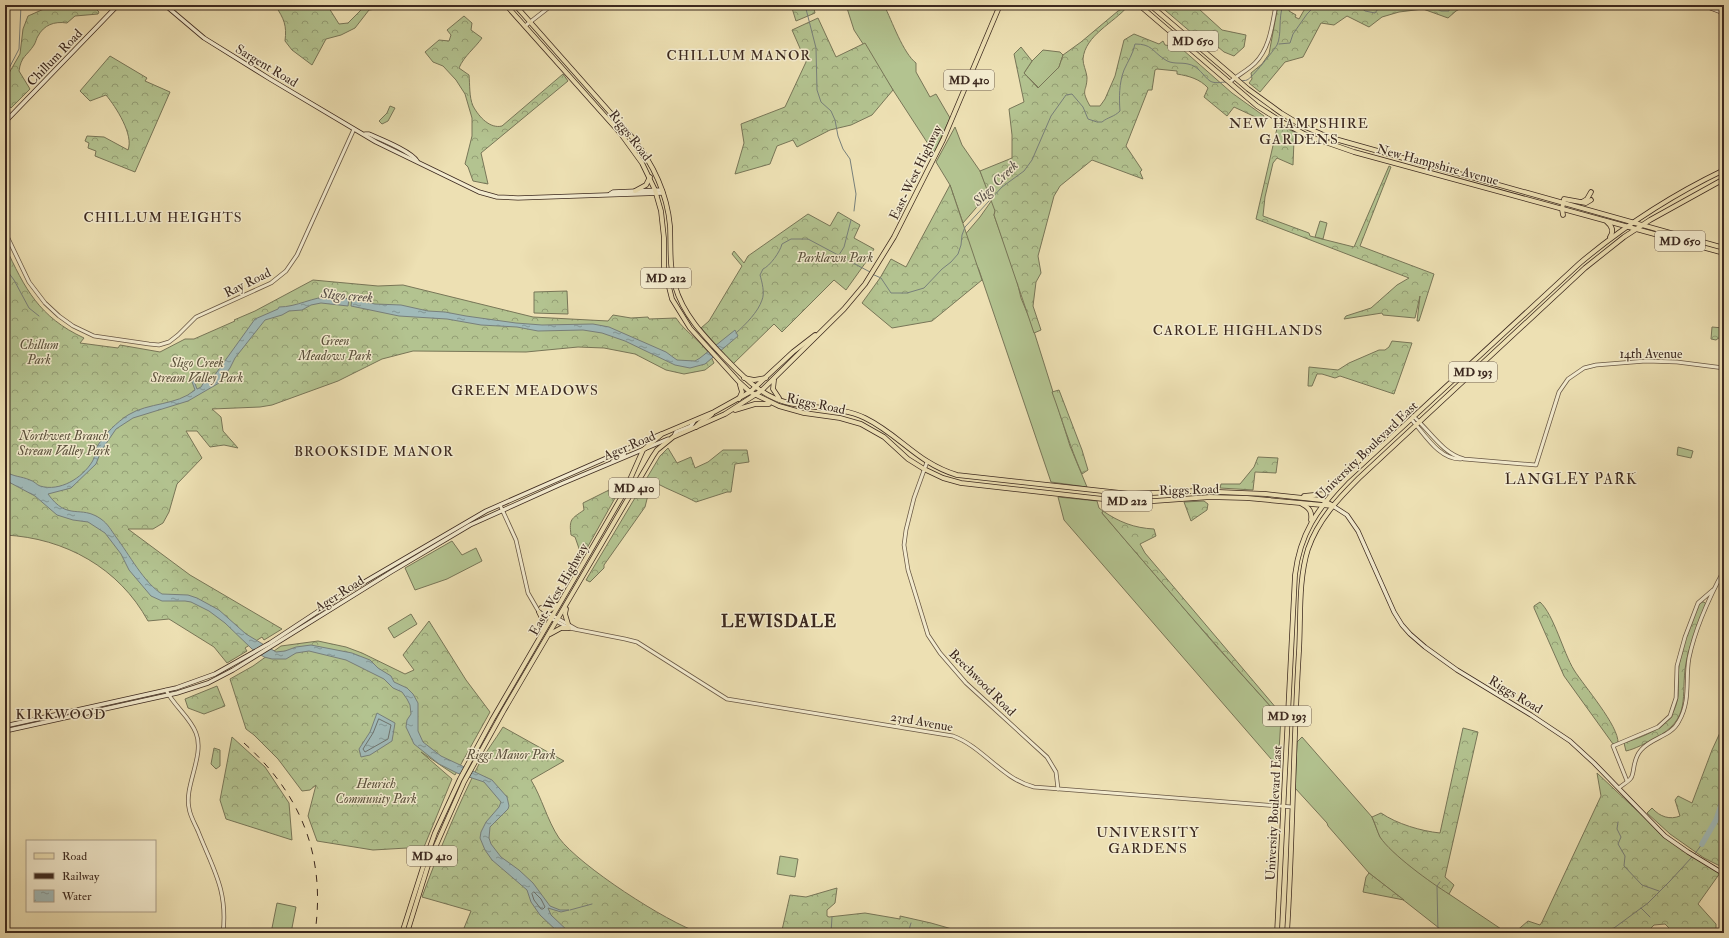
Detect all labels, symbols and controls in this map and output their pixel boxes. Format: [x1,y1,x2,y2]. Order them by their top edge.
street label: Chillum Road [24,25,86,90]
road number: MD 650 [1168,31,1218,51]
street label: Sargent Road [232,41,301,91]
district label: CHILLUM MANOR [667,47,811,64]
road number: MD 410 [944,70,994,90]
street label: Riggs Road [605,107,655,165]
district label: NEW HAMPSHIRE GARDENS [1229,115,1369,148]
street label: East-West Highway [886,122,947,223]
street label: New Hampshire Avenue [1375,141,1501,190]
water label: Sligo Creek [968,157,1022,210]
district label: CHILLUM HEIGHTS [83,209,243,226]
road number: MD 650 [1655,231,1705,251]
park label: Parklawn Park [796,250,873,266]
street label: Ray Road [221,264,274,302]
road number: MD 212 [641,268,691,288]
water label: Sligo creek [319,285,374,306]
district label: CAROLE HIGHLANDS [1153,322,1323,339]
park label: Green Meadows Park [297,333,372,364]
park label: Chillum Park [19,337,59,368]
street label: 14th Avenue [1619,346,1683,362]
park label: Sligo Creek Stream Valley Park [150,355,243,386]
road number: MD 193 [1449,362,1497,382]
district label: GREEN MEADOWS [451,382,599,399]
street label: Riggs Road [785,390,847,418]
street label: University Boulevard East [1312,398,1422,504]
park label: Northwest Branch Stream Valley Park [17,428,110,459]
street label: Ager Road [600,428,658,464]
district label: BROOKSIDE MANOR [294,443,454,460]
district label: LANGLEY PARK [1505,470,1637,489]
road number: MD 410 [609,478,659,498]
street label: Riggs Road [1159,481,1220,499]
road number: MD 212 [1102,491,1152,511]
street label: East-West Highway [526,540,593,639]
street label: Ager Road [311,572,368,616]
district label: LEWISDALE [721,611,837,632]
street label: Beechwood Road [946,646,1019,720]
street label: Riggs Road [1486,673,1546,717]
district label: KIRKWOOD [15,706,107,723]
road number: MD 193 [1263,706,1311,726]
street label: 23rd Avenue [889,709,955,735]
street label: University Boulevard East [1262,745,1287,881]
park label: Riggs Manor Park [465,747,556,763]
park label: Heurich Community Park [335,776,417,807]
district label: UNIVERSITY GARDENS [1096,824,1200,857]
legend [26,840,156,912]
road number: MD 410 [407,846,457,866]
text: Road [62,849,87,864]
text: Railway [62,869,100,884]
text: Water [61,889,92,904]

